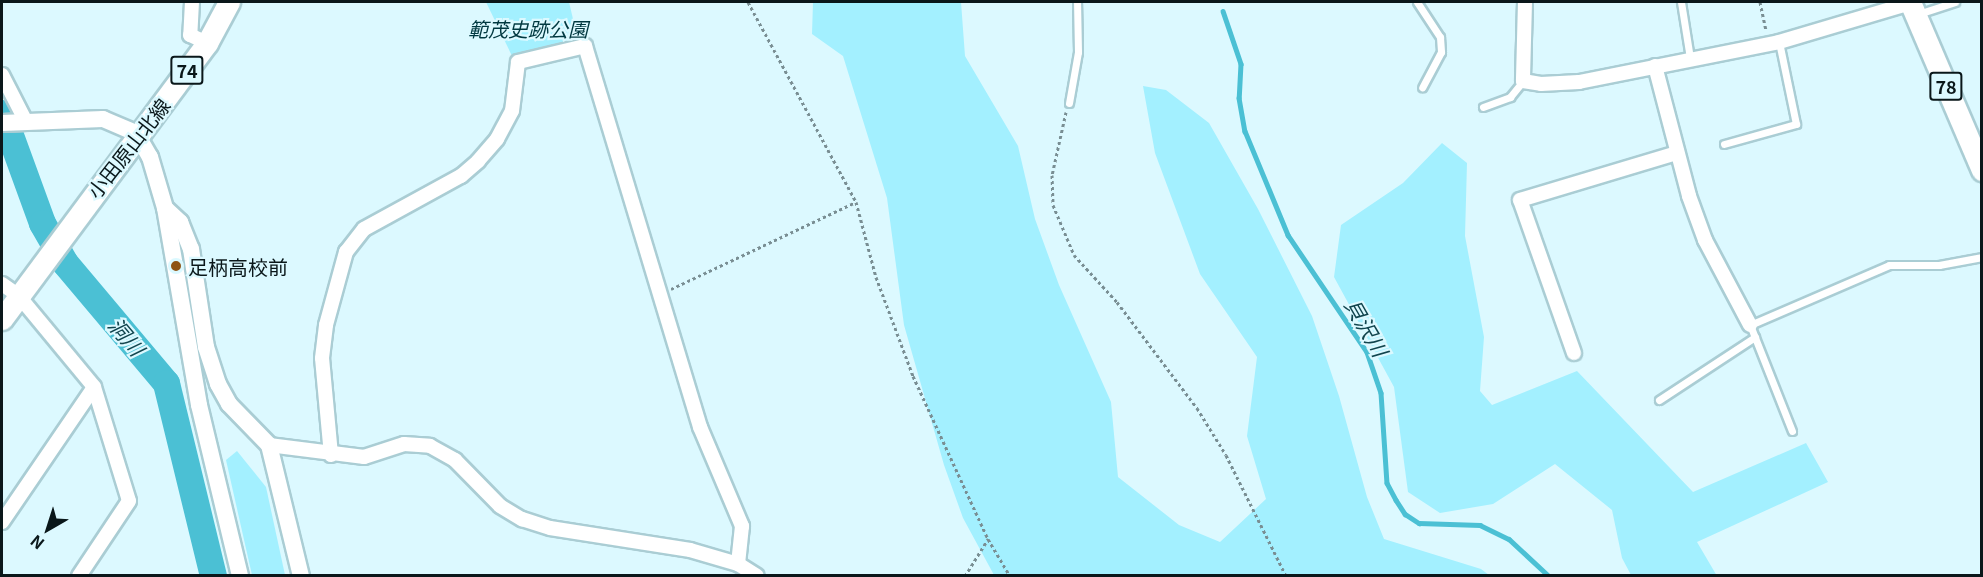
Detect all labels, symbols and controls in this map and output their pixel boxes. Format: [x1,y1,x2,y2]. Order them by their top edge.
park label: 範茂史跡公園 [468,16,588,40]
road number: 74 [169,55,205,85]
road number: 78 [1928,71,1964,101]
street label: 小田原山北線 [82,93,174,203]
place label: 足柄高校前 [188,254,288,278]
marker: 足柄高校前 [169,259,183,273]
water label: 貝沢川 [1340,293,1394,361]
water label: 洞川 [104,312,150,360]
north arrow [18,499,78,559]
text: N [24,530,49,556]

